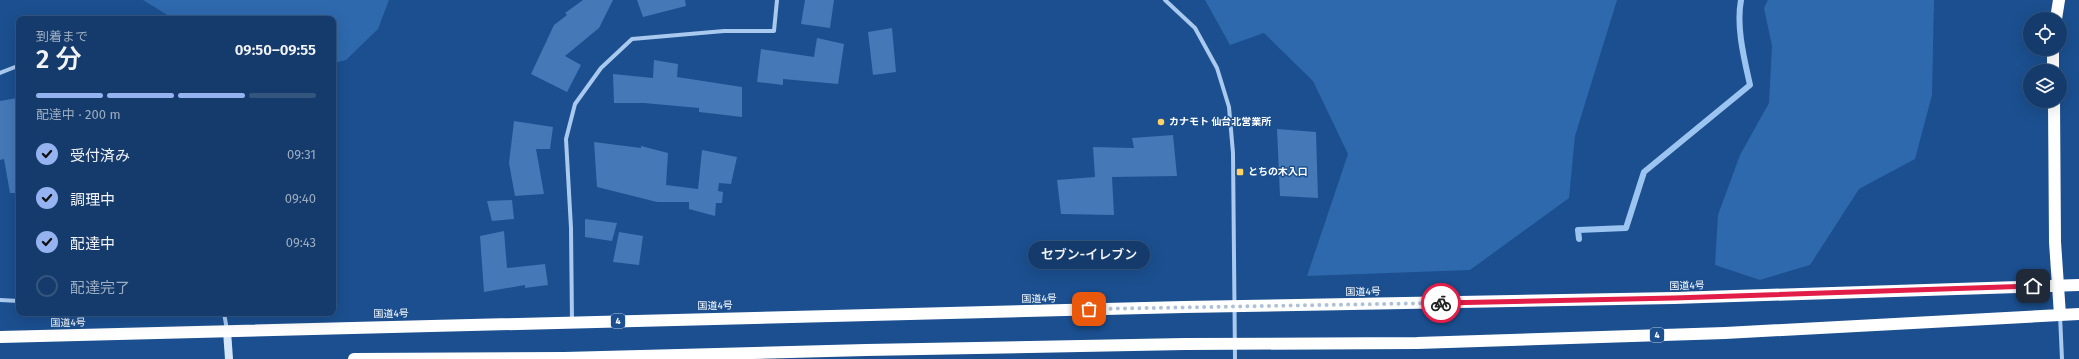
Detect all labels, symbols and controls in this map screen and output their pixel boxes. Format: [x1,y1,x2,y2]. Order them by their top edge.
map controls [2023,12,2067,108]
button: locate [2023,12,2067,56]
text: 到着まで [36,29,88,44]
text: 09:50–09:55 [235,41,316,59]
text: 2 分 [36,44,82,75]
button: layers [2023,64,2067,108]
text: 配達中 · 200 m [36,107,121,122]
place label: カナモト 仙台北営業所 [1169,116,1271,128]
marker: カナモト 仙台北営業所 [1156,117,1166,127]
icon: check [36,143,58,165]
text: 受付済み [70,147,130,165]
text: 09:31 [287,147,316,162]
place label: とちの木入口 [1248,166,1308,178]
marker: とちの木入口 [1235,167,1245,177]
icon: check [36,187,58,209]
text: 調理中 [70,191,115,209]
text: 09:40 [285,191,316,206]
icon: check [36,231,58,253]
text: 配達中 [70,235,115,253]
text: 09:43 [286,235,316,250]
callout: セブン-イレブン [1028,241,1150,269]
text: セブン-イレブン [1041,247,1137,262]
pin [2016,269,2050,303]
icon: home [2022,275,2044,297]
text: 配達完了 [70,279,130,297]
street label: 国道4号 [1669,279,1705,293]
courier [1421,283,1461,323]
street label: 国道4号 [1345,286,1381,298]
pin [1072,292,1106,326]
icon: bike [1430,292,1452,314]
street label: 国道4号 [1021,293,1057,305]
icon: bag [1078,298,1100,320]
street label: 国道4号 [697,300,733,312]
street label: 国道4号 [373,308,409,320]
road number: 4 [611,314,625,328]
street label: 国道4号 [50,317,86,329]
road number: 4 [1650,328,1664,342]

